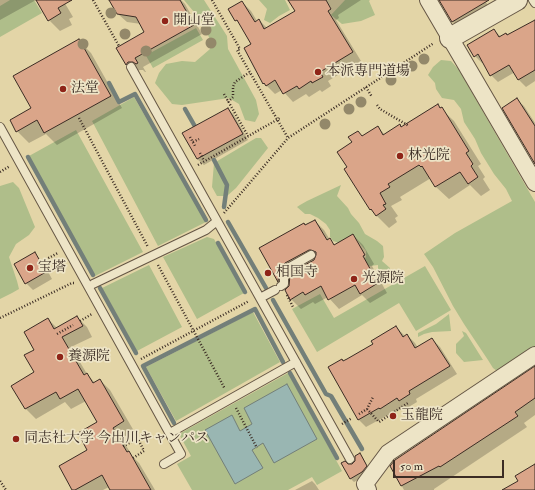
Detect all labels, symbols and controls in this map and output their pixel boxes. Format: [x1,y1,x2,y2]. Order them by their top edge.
place label: 開山堂 [173,13,215,29]
marker: 開山堂 [160,16,170,26]
place label: 本派専門道場 [326,64,410,80]
marker: 本派専門道場 [313,67,323,77]
place label: 法堂 [71,81,99,97]
marker: 法堂 [58,84,68,94]
place label: 林光院 [408,148,450,164]
marker: 林光院 [395,151,405,161]
place label: 宝塔 [38,260,66,276]
marker: 宝塔 [25,263,35,273]
place label: 相国寺 [276,265,318,281]
marker: 相国寺 [263,268,273,278]
place label: 光源院 [362,271,404,287]
marker: 光源院 [349,274,359,284]
place label: 養源院 [68,349,110,365]
marker: 養源院 [55,352,65,362]
place label: 玉龍院 [401,408,443,424]
marker: 玉龍院 [388,411,398,421]
place label: 同志社大学 今出川キャンパス [24,431,209,447]
marker: 同志社大学 今出川キャンパス [11,434,21,444]
scale bar [395,452,506,478]
text: 50 m [400,459,423,474]

